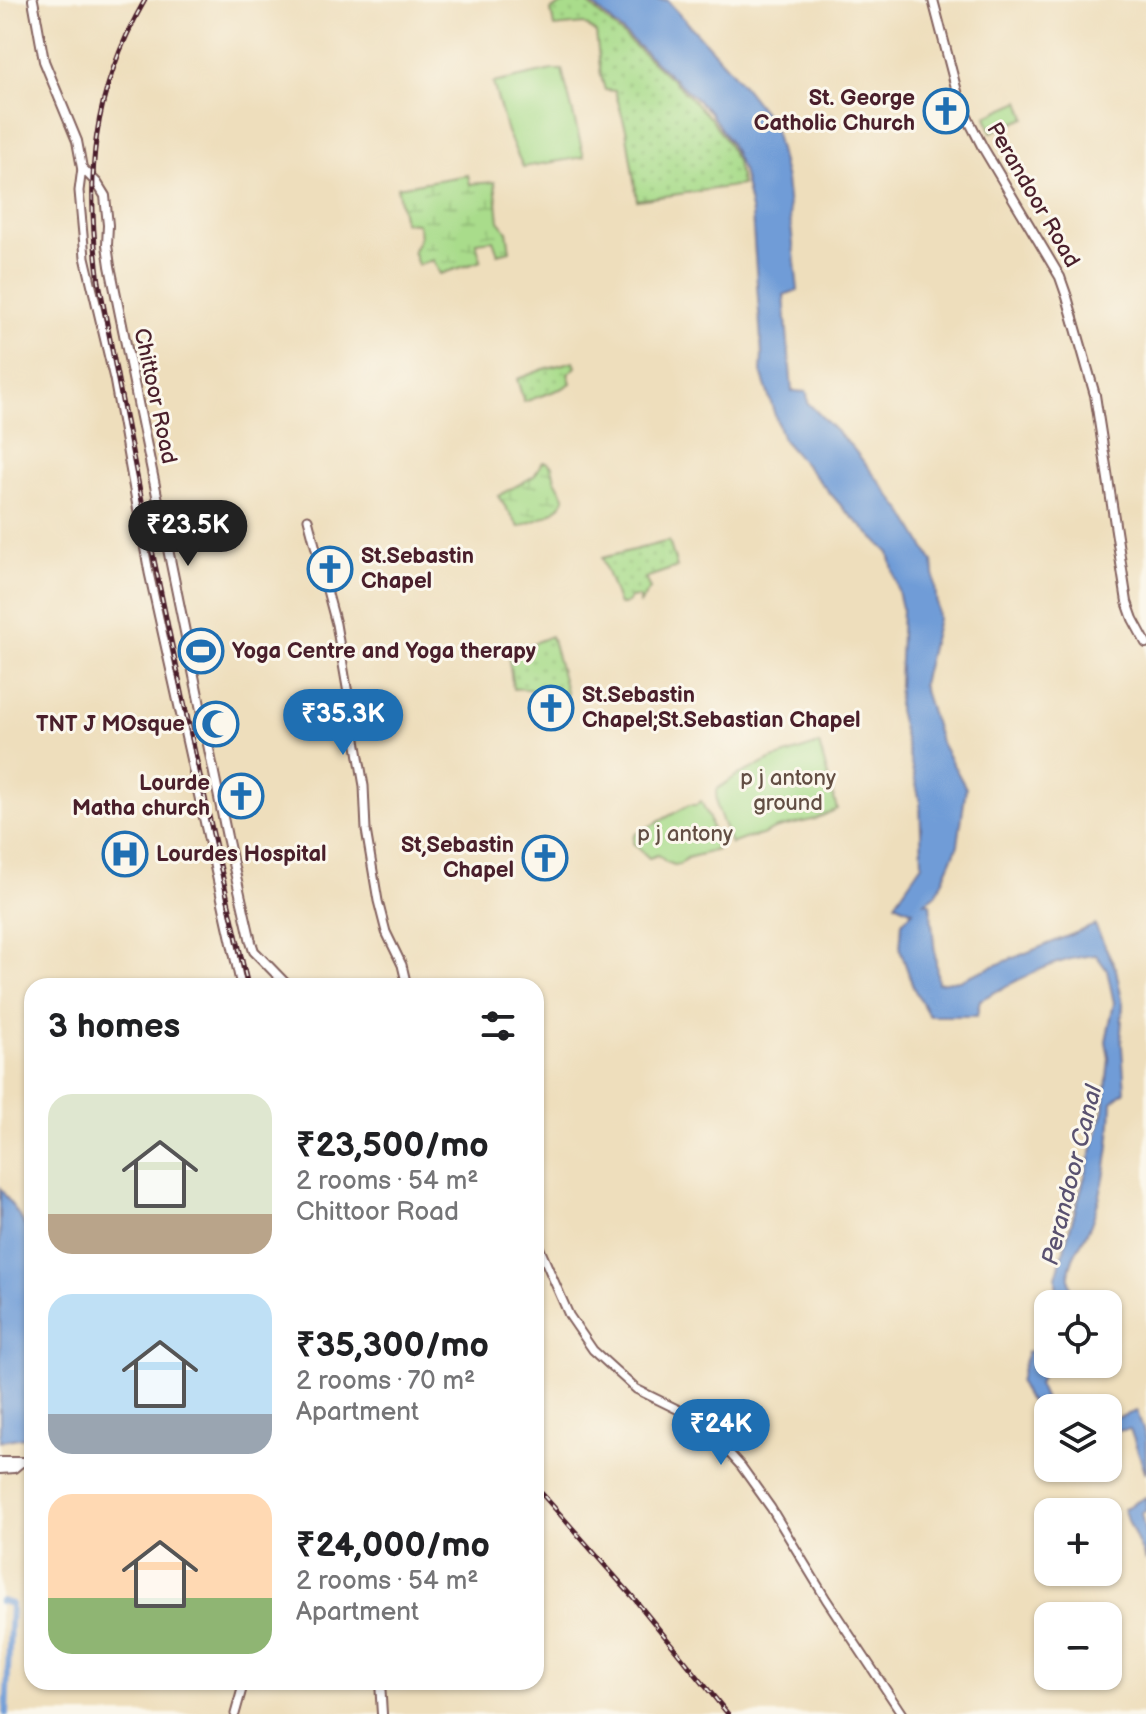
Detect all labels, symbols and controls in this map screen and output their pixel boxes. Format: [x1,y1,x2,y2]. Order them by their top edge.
place label: St. George Catholic Church [754,85,915,137]
church icon: St. George Catholic Church [922,87,970,135]
street label: Perandoor Road [981,118,1085,272]
street label: Chittoor Road [127,326,183,466]
pin: ₹23.5K [123,500,253,568]
text: ₹23.5K [146,510,230,541]
place label: St.Sebastin Chapel [361,543,474,595]
church icon: St.Sebastin Chapel [306,545,354,593]
sports icon: Yoga Centre and Yoga therapy [177,627,225,675]
place label: Yoga Centre and Yoga therapy [232,638,536,665]
place label: St.Sebastin Chapel;St.Sebastian Chapel [582,682,861,734]
church icon: St.Sebastin Chapel;St.Sebastian Chapel [527,684,575,732]
pin: ₹35.3K [278,689,408,757]
text: ₹35.3K [301,699,385,730]
mosque icon: TNT J MOsque [192,700,240,748]
place label: TNT J MOsque [36,711,185,738]
park label: p j antony ground [740,765,836,817]
place label: Lourde Matha church [72,770,210,822]
church icon: Lourde Matha church [217,772,265,820]
park label: p j antony [637,821,733,848]
hospital icon: Lourdes Hospital [101,830,149,878]
place label: St,Sebastin Chapel [401,832,514,884]
church icon: St,Sebastin Chapel [521,834,569,882]
place label: Lourdes Hospital [156,841,327,868]
icon: filters [476,1004,520,1048]
text: 3 homes [48,1006,180,1047]
water label: Perandoor Canal [1036,1081,1109,1268]
text: ₹23,500/mo [296,1125,489,1166]
icon: home [112,1126,208,1222]
text: 2 rooms · 54 m² [296,1166,479,1197]
text: Chittoor Road [296,1197,459,1228]
map controls [1034,1290,1122,1690]
button: locate [1034,1290,1122,1378]
text: ₹35,300/mo [296,1325,489,1366]
icon: home [112,1326,208,1422]
text: 2 rooms · 70 m² [296,1366,475,1397]
button: layers [1034,1394,1122,1482]
text: Apartment [296,1397,419,1428]
pin: ₹24K [674,1399,768,1467]
text: ₹24K [690,1409,752,1440]
button: + [1034,1498,1122,1586]
text: ₹24,000/mo [296,1525,490,1566]
icon: home [112,1526,208,1622]
text: 2 rooms · 54 m² [296,1566,479,1597]
text: Apartment [296,1597,419,1628]
button: − [1034,1602,1122,1690]

